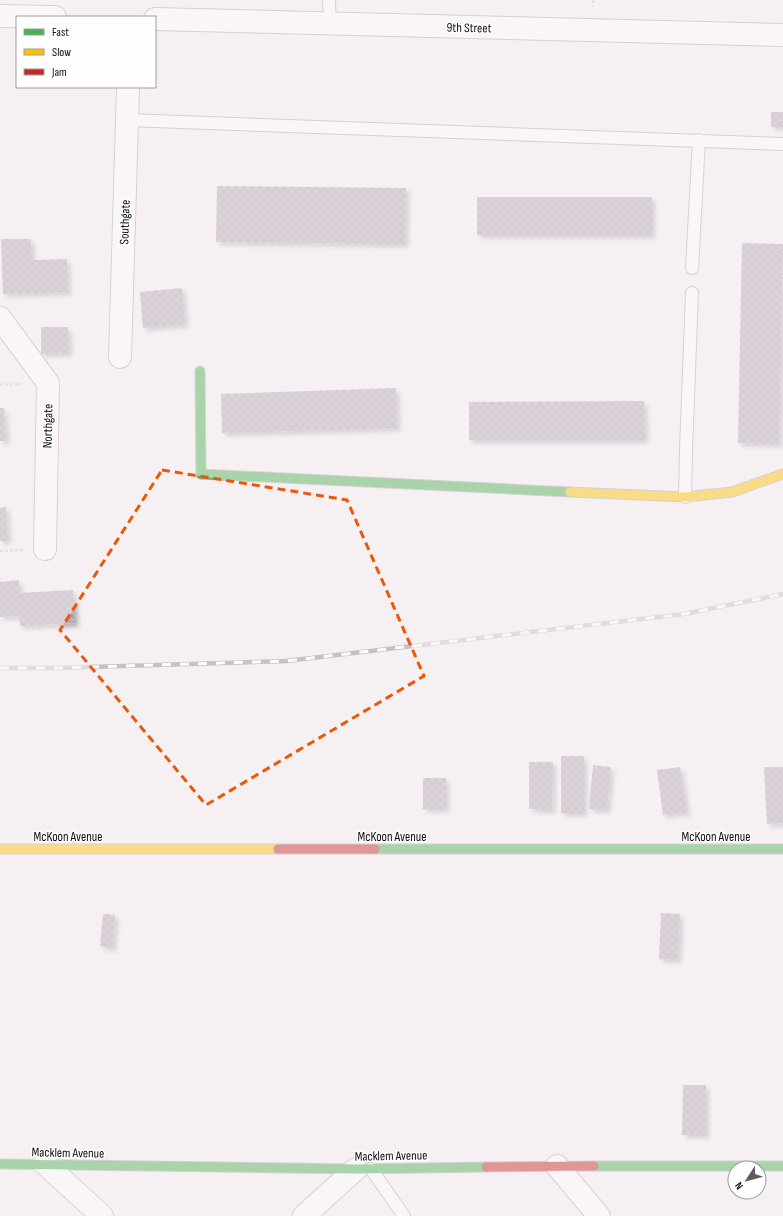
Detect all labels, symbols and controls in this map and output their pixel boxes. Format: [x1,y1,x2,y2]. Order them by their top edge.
legend [16,16,156,88]
street label: 9th Street [446,20,492,36]
text: Fast [52,25,69,40]
text: Slow [52,45,71,60]
text: Jam [51,65,67,80]
street label: Southgate [116,199,134,245]
street label: Northgate [40,404,56,448]
street label: McKoon Avenue [34,829,102,845]
street label: McKoon Avenue [358,829,426,845]
street label: McKoon Avenue [682,829,750,845]
street label: Macklem Avenue [31,1144,104,1162]
street label: Macklem Avenue [355,1147,428,1165]
north arrow [727,1160,767,1200]
text: N [732,1179,746,1192]

